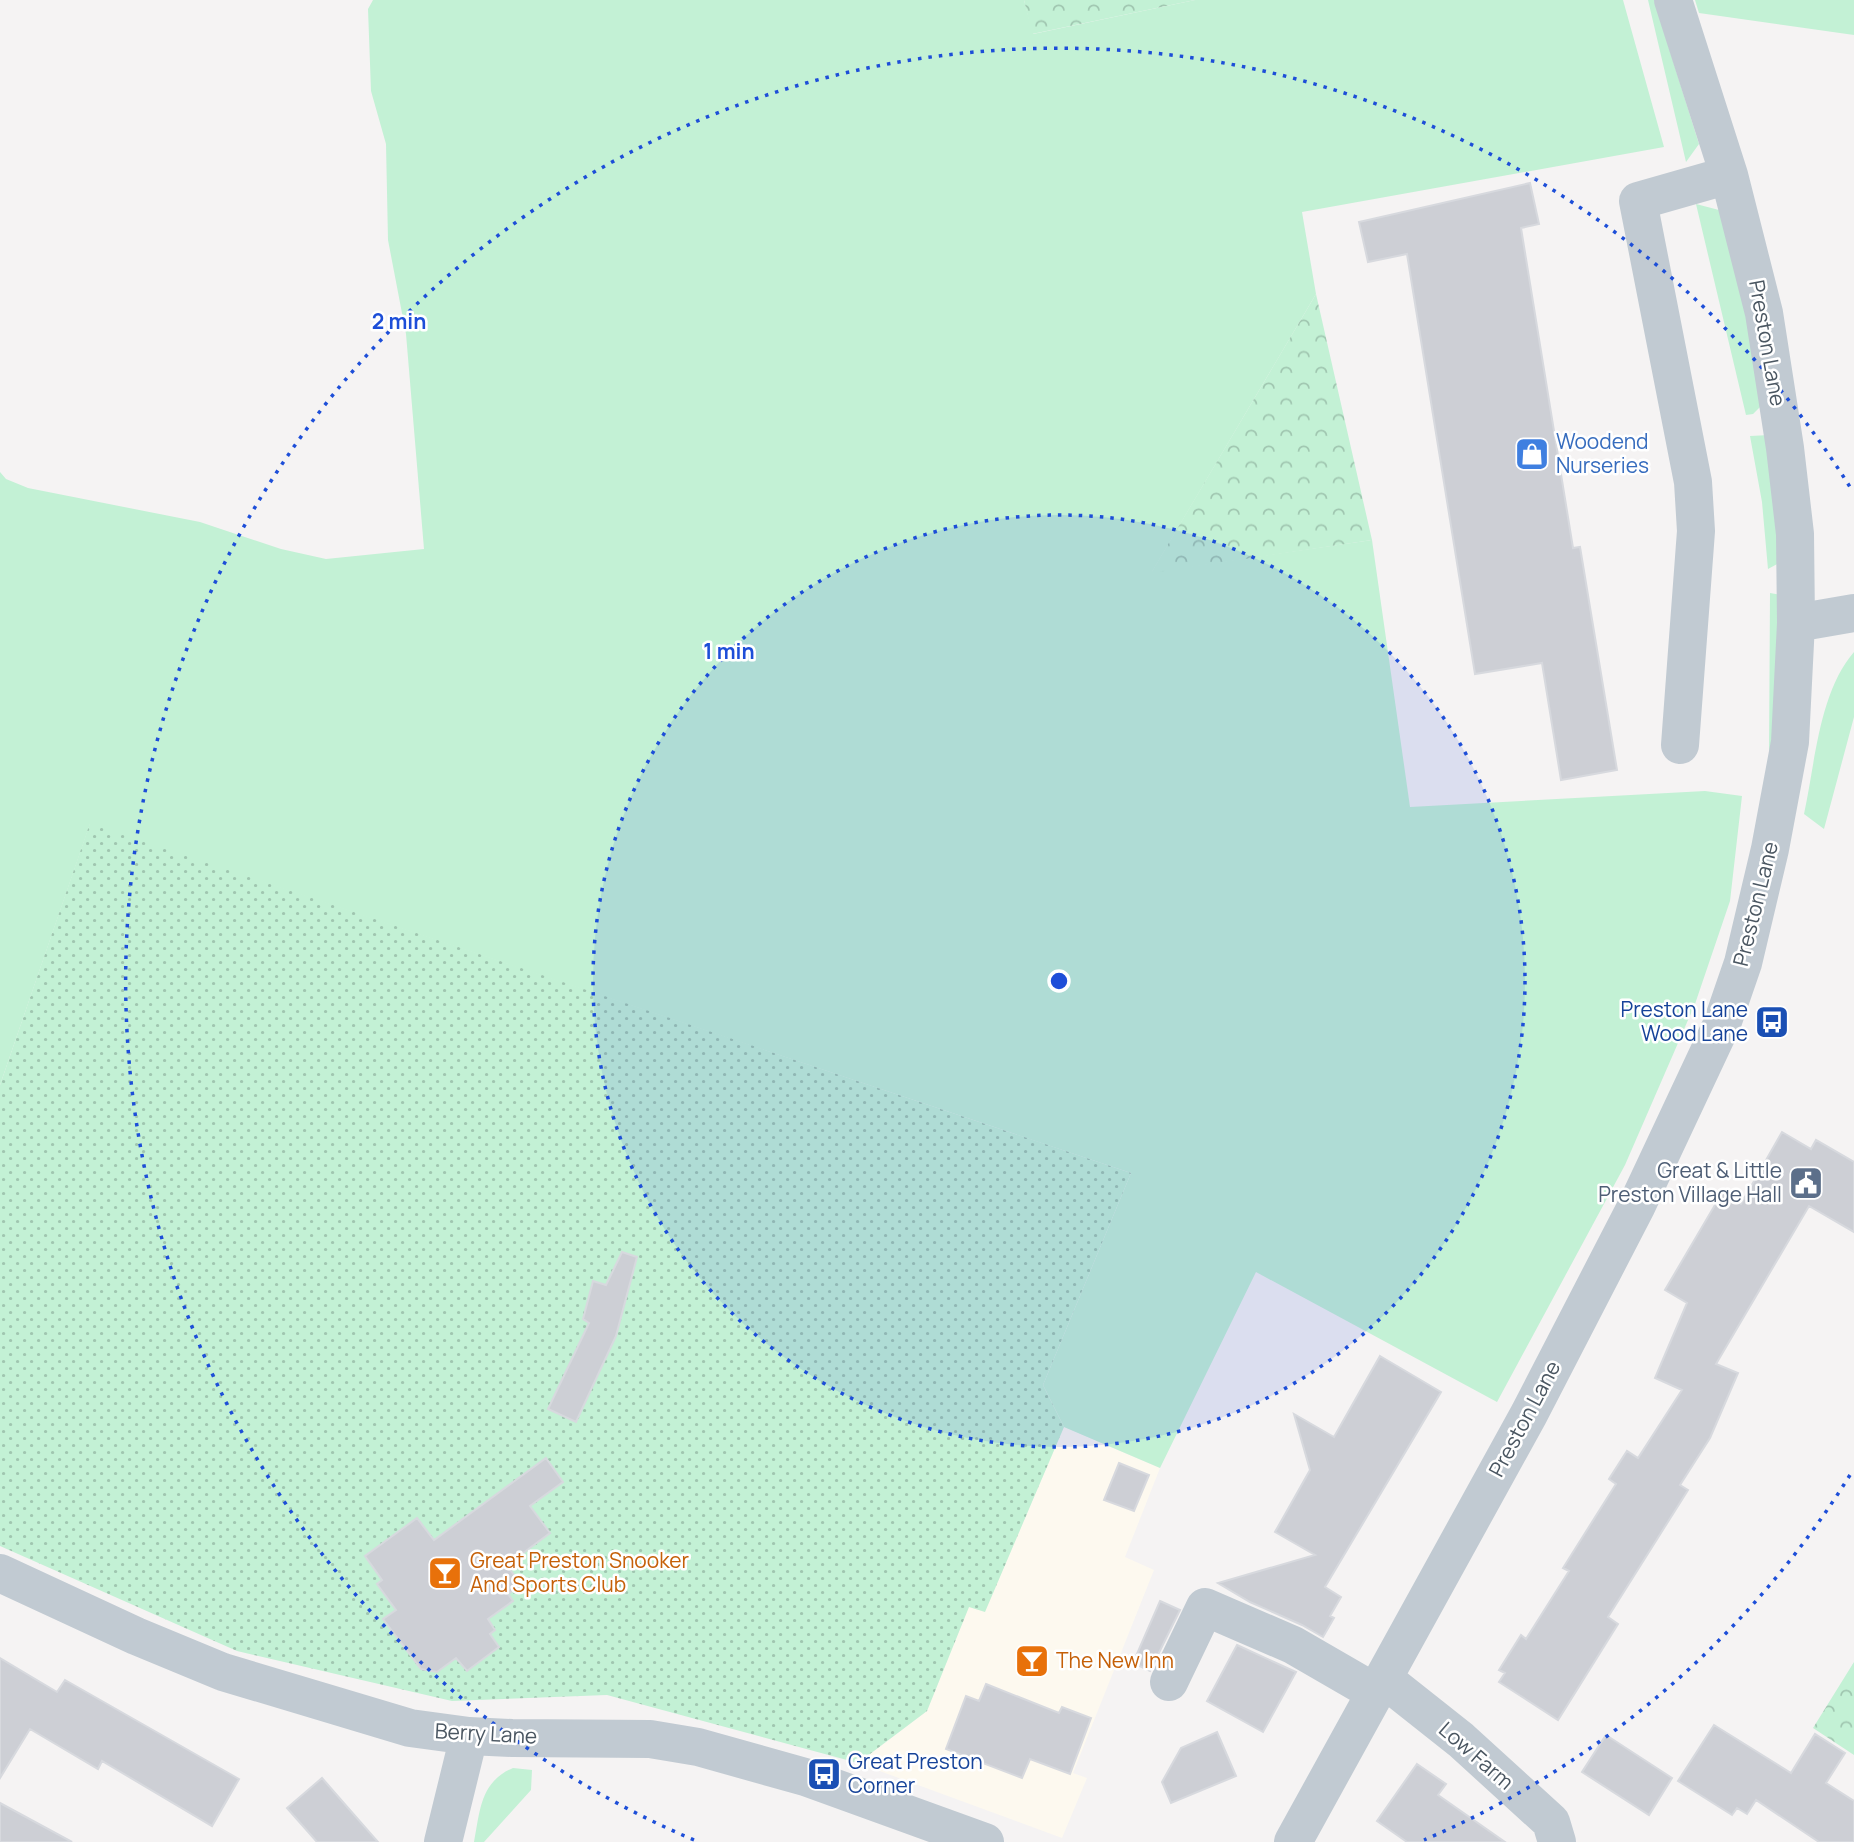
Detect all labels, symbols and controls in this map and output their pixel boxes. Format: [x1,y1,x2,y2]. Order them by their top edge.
street label: Preston Lane [1743,278,1793,408]
text: 2 min [372,307,426,335]
place label: Woodend Nurseries [1556,427,1649,479]
shop icon: Woodend Nurseries [1513,435,1551,473]
text: 1 min [703,637,755,665]
street label: Preston Lane [1726,839,1784,969]
centre of rings [1047,969,1071,993]
place label: Preston Lane Wood Lane [1621,995,1748,1047]
bus stop icon: Preston Lane Wood Lane [1753,1003,1791,1041]
place label: Great & Little Preston Village Hall [1598,1156,1782,1208]
public building icon: Great & Little Preston Village Hall [1787,1164,1825,1202]
street label: Preston Lane [1482,1356,1566,1481]
place label: Great Preston Snooker And Sports Club [470,1546,690,1598]
bar icon: Great Preston Snooker And Sports Club [426,1554,464,1592]
bar icon: The New Inn [1013,1642,1051,1680]
place label: The New Inn [1056,1646,1174,1674]
street label: Low Farm [1433,1715,1520,1795]
street label: Berry Lane [434,1716,538,1750]
place label: Great Preston Corner [848,1747,983,1799]
bus stop icon: Great Preston Corner [805,1755,843,1793]

